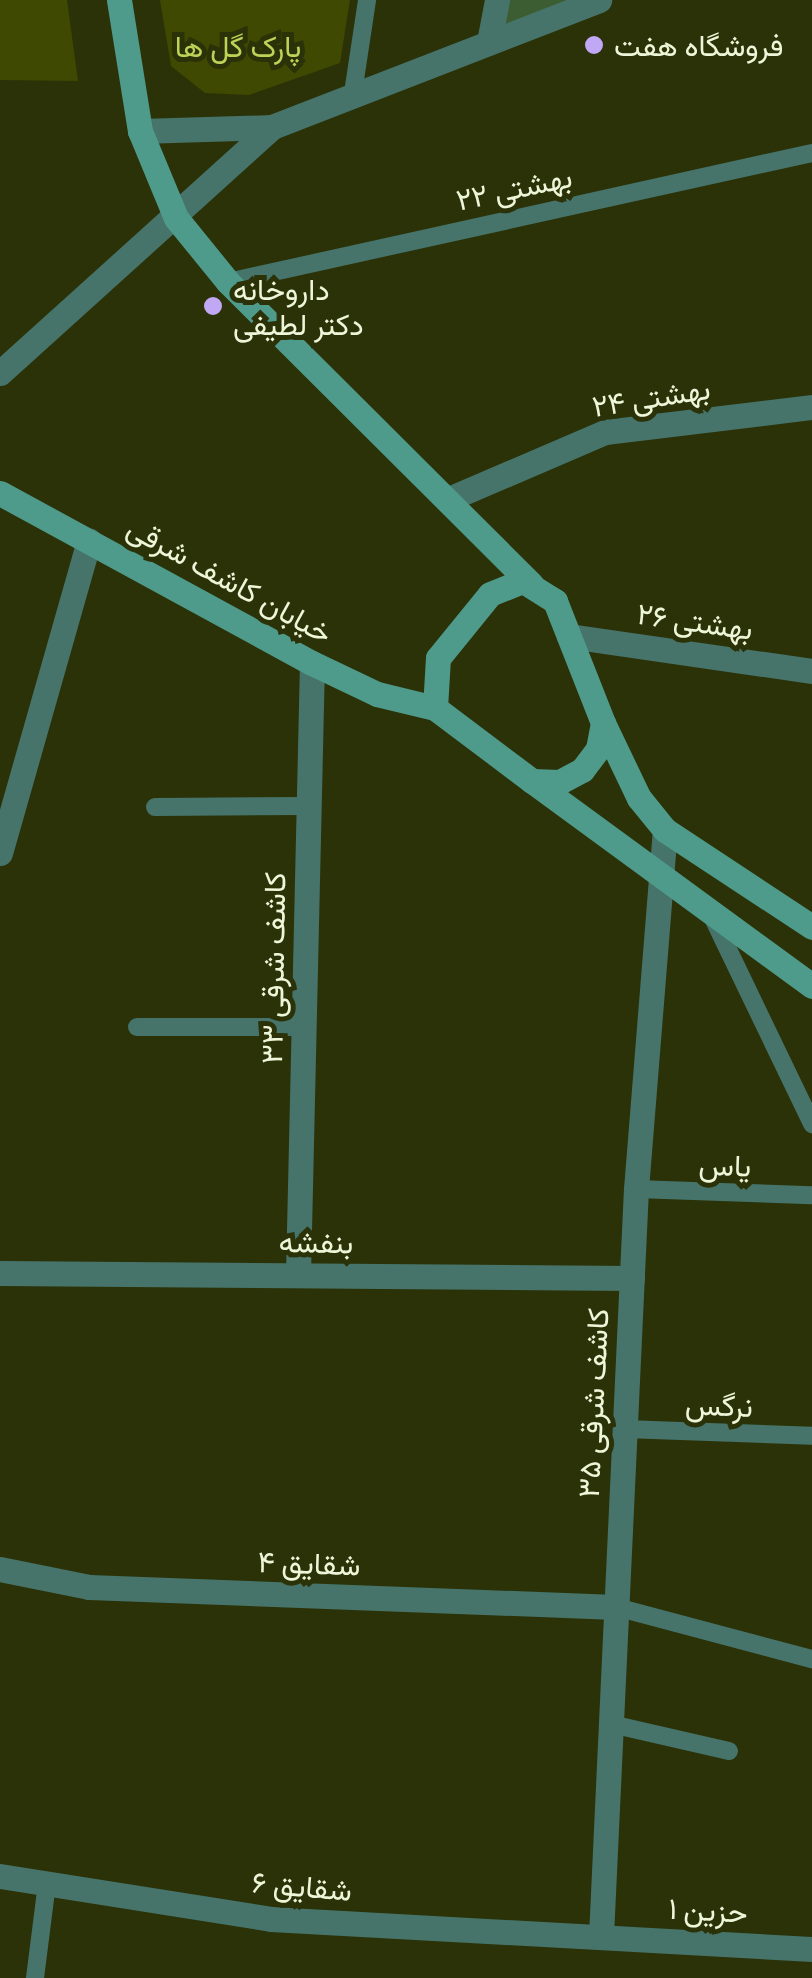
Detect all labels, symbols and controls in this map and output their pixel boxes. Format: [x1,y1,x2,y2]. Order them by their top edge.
place label: فروشگاه هفت [614,27,783,63]
park label: پارک گل ها [175,28,301,64]
marker: فروشگاه هفت [583,34,605,56]
street label: بهشتی ۲۲ [453,158,575,218]
place label: داروخانه دکتر لطیفی [233,271,364,342]
marker: داروخانه دکتر لطیفی [202,295,224,317]
street label: بهشتی ۲۴ [589,370,713,424]
street label: خیابان کاشف شرقی [121,509,339,651]
street label: بهشتی ۲۶ [635,595,755,647]
street label: کاشف شرقی ۳۳ [253,872,293,1064]
street label: یاس [698,1146,752,1184]
street label: بنفشه [278,1223,354,1261]
street label: کاشف شرقی ۳۵ [570,1307,616,1499]
street label: نرگس [685,1386,753,1424]
street label: شقایق ۴ [257,1543,361,1583]
street label: شقایق ۶ [250,1864,354,1908]
street label: حزین ۱ [668,1890,748,1930]

